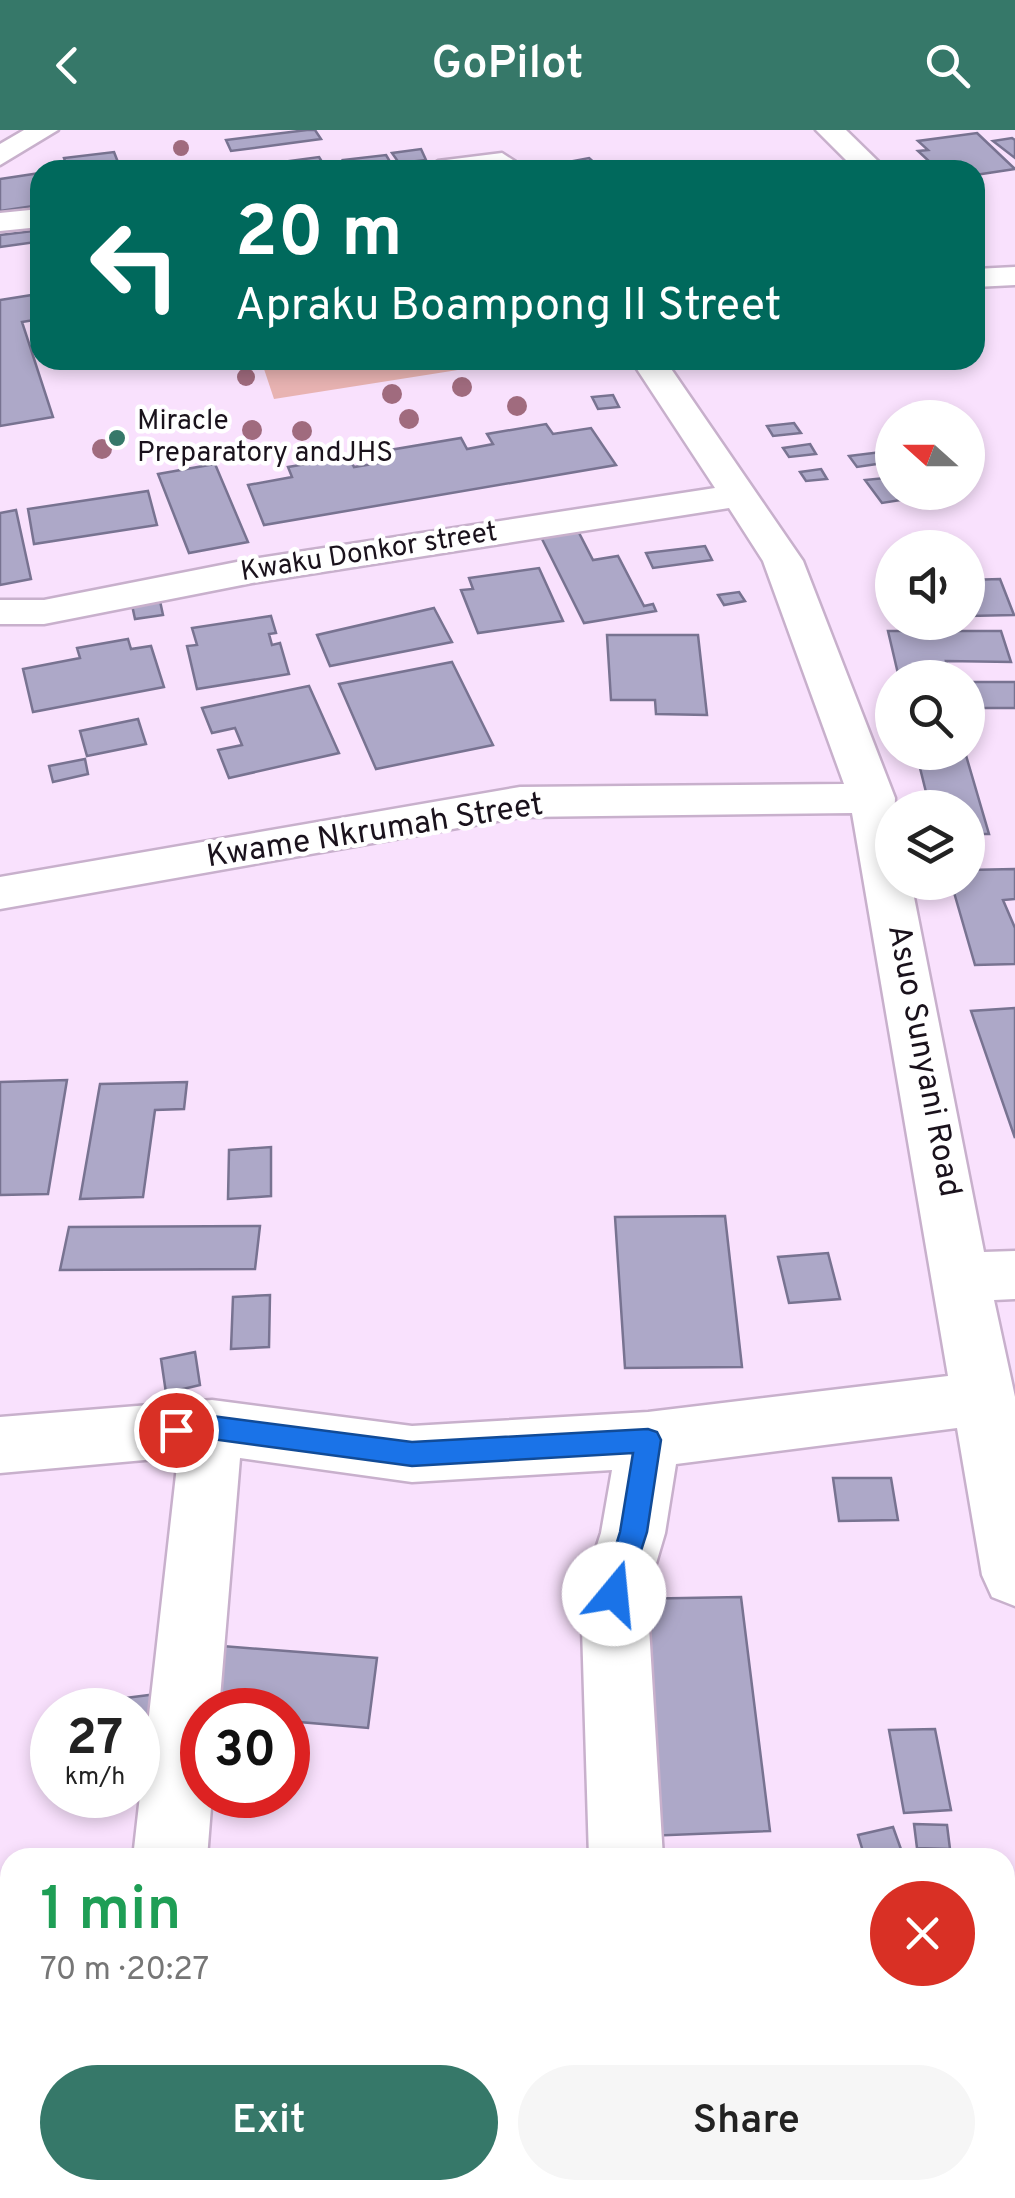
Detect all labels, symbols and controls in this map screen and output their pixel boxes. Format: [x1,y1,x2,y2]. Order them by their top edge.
text: GoPilot [431,37,584,94]
icon: back [40,38,95,93]
icon: search [920,38,975,93]
text: 20 m [235,192,403,281]
icon: left [70,200,200,330]
text: Apraku Boampong II Street [235,279,781,336]
north arrow [875,400,985,510]
map controls [875,400,985,900]
place label: Miracle Preparatory andJHS [137,404,393,472]
marker: Miracle Preparatory andJHS [106,427,128,449]
street label: Kwaku Donkor street [238,515,500,591]
button: sound [875,530,985,640]
button: search [875,660,985,770]
street label: Kwame Nkrumah Street [204,786,546,878]
button: layers [875,790,985,900]
street label: Asuo Sunyani Road [877,922,969,1200]
pin [134,1388,219,1473]
icon: arrive [149,1403,204,1458]
position arrow [562,1542,666,1646]
speed limit sign: 30 [180,1688,310,1818]
text: 27 [67,1709,123,1772]
text: km/h [65,1762,125,1794]
text: 1 min [40,1875,181,1951]
button: close [870,1881,975,1986]
text: 70 m · 20:27 [40,1951,209,1991]
button: Exit [40,2065,498,2180]
button: Share [518,2065,975,2180]

